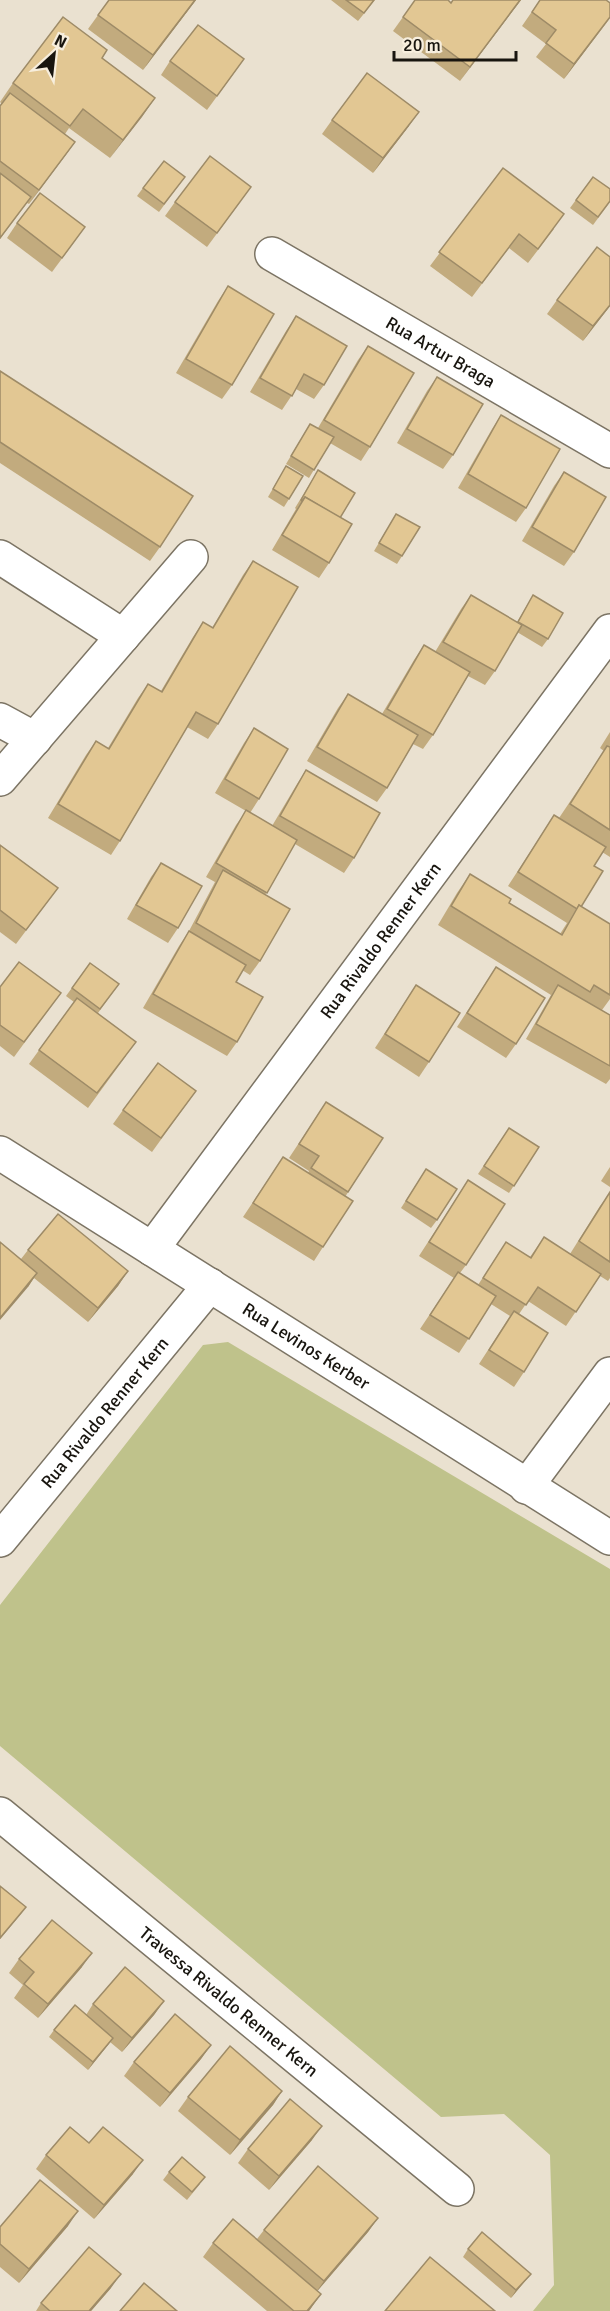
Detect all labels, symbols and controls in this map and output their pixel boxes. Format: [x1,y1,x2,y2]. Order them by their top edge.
north arrow [24,24,84,84]
scale bar [394,24,516,62]
text: N [51,30,70,53]
text: 20 m [403,34,441,56]
street label: Rua Artur Braga [382,312,499,393]
street label: Rua Rivaldo Renner Kern [316,858,446,1023]
street label: Rua Levinos Kerber [238,1298,374,1395]
street label: Rua Rivaldo Renner Kern [36,1333,173,1493]
street label: Travessa Rivaldo Renner Kern [135,1922,323,2082]

